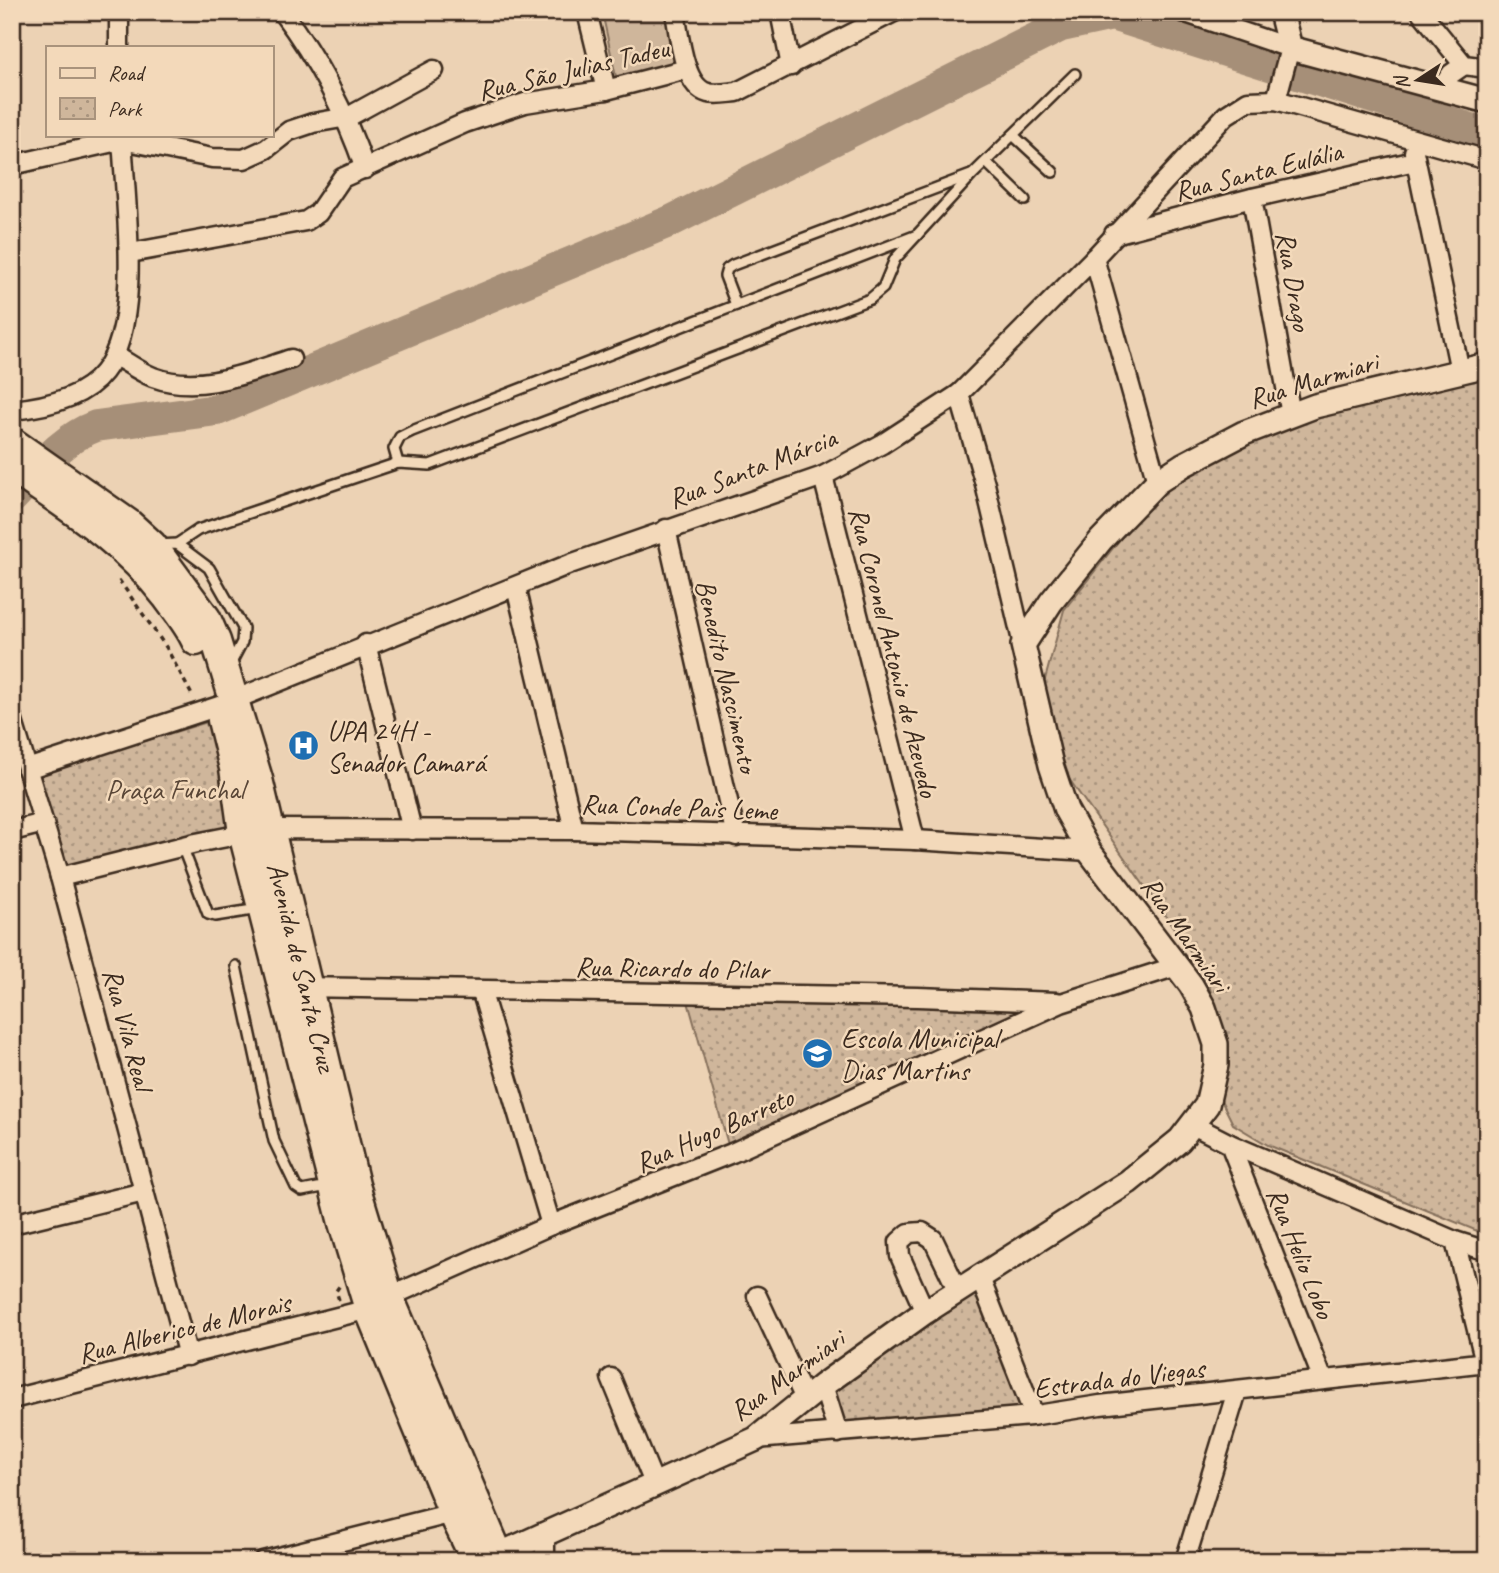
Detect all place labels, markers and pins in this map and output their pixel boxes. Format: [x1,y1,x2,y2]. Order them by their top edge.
place label: UPA 24H - Senador Camará [327,713,488,780]
hospital icon: UPA 24H - Senador Camará [287,729,321,763]
place label: Escola Municipal Dias Martins [841,1021,1003,1088]
school or university icon: Escola Municipal Dias Martins [801,1037,835,1071]

